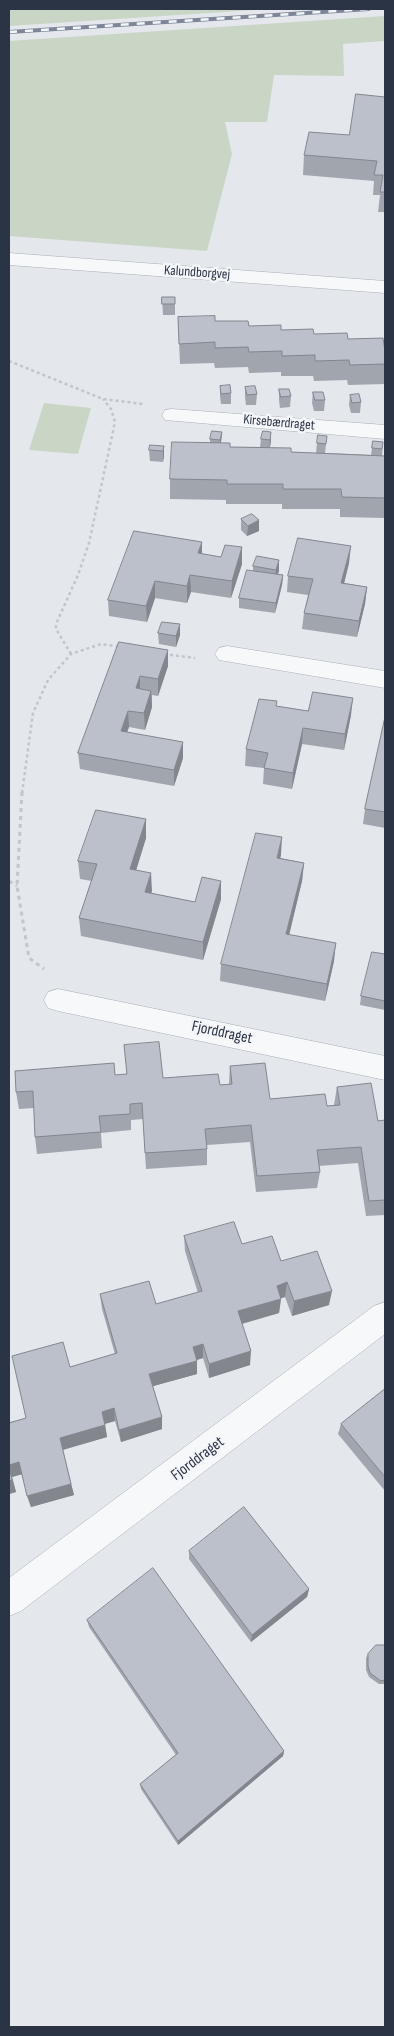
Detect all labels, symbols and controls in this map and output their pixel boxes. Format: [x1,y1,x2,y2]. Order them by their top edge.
street label: Kalundborgvej [163,262,231,284]
street label: Kirsebærdraget [242,412,316,434]
street label: Fjorddraget [190,1017,254,1049]
street label: Fjorddraget [168,1433,228,1485]

